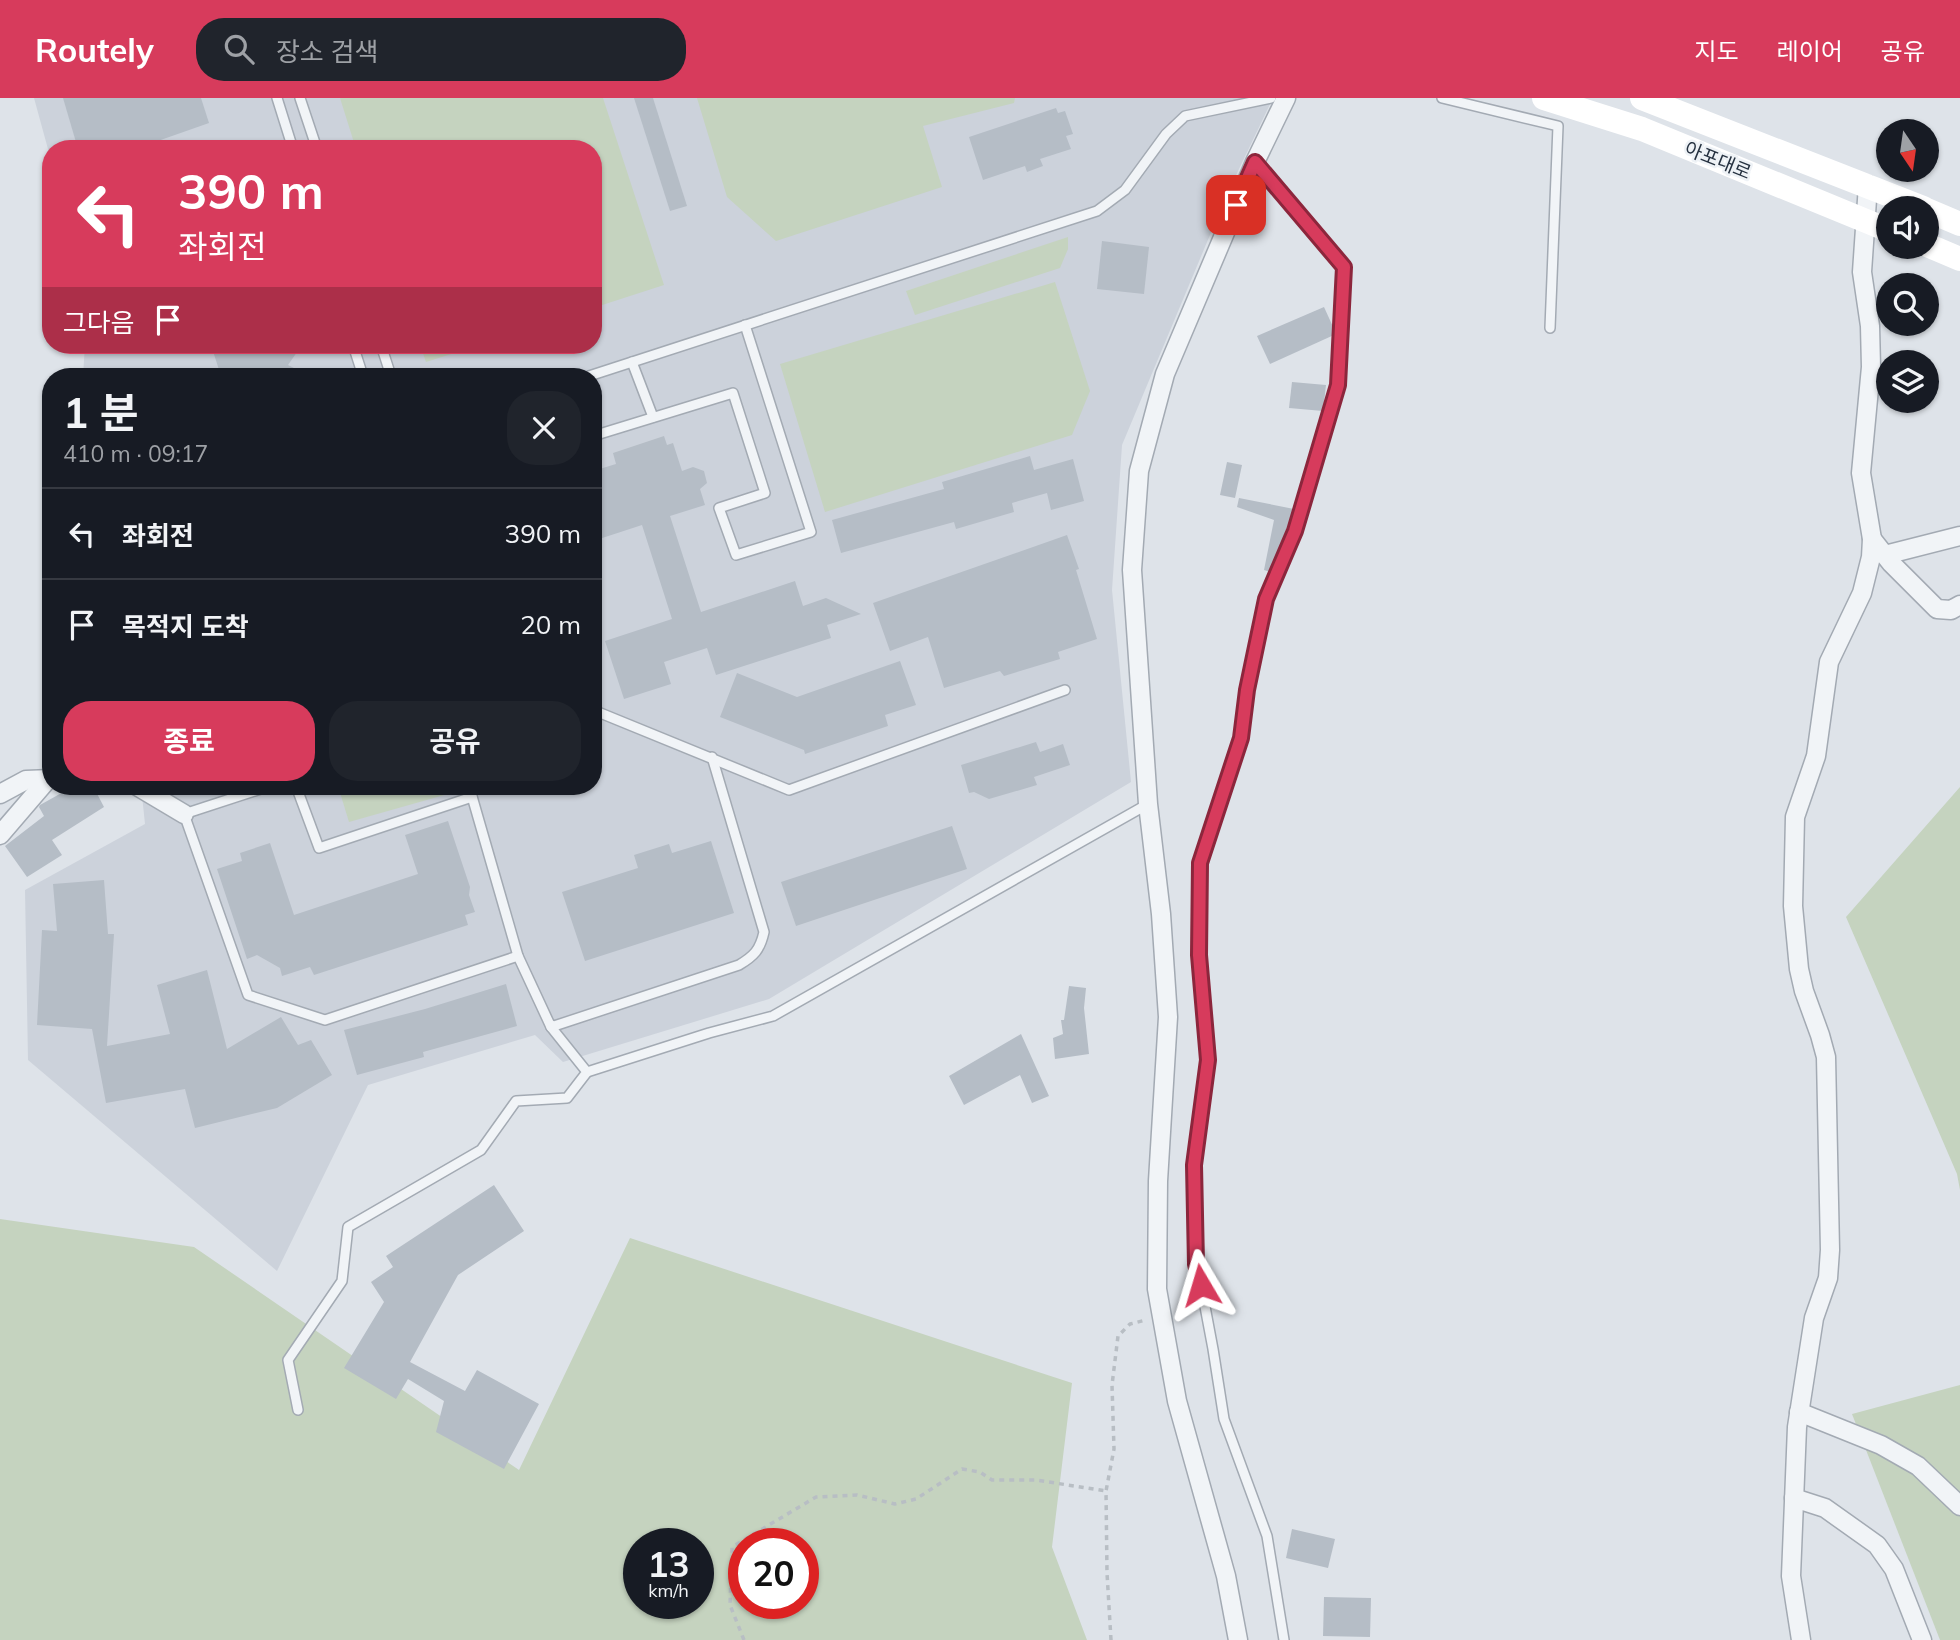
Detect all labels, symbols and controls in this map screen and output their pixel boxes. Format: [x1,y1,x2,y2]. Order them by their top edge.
search box [196,18,686,81]
text: Routely [35,29,154,70]
icon: search [220,30,258,68]
text: 장소 검색 [276,35,378,68]
text: 지도 [1694,36,1739,66]
text: 레이어 [1777,36,1843,66]
text: 공유 [1881,36,1925,66]
north arrow [1876,119,1939,182]
map controls [1876,119,1939,413]
street label: 아포대로 [1681,136,1755,184]
text: 390 m [178,160,324,221]
icon: left [63,168,154,259]
pin [1206,175,1266,235]
icon: arrive [1217,186,1255,224]
button: sound [1876,196,1939,259]
text: 좌회전 [178,226,266,266]
button: search [1876,273,1939,336]
icon: arrive [149,301,187,339]
text: 그다음 [63,306,135,339]
button: layers [1876,350,1939,413]
text: 1 분 [63,386,138,439]
button: close [507,391,581,465]
text: 410 m · 09:17 [63,439,208,468]
icon: left [63,515,101,553]
text: 390 m [505,517,581,550]
text: 좌회전 [122,519,194,552]
icon: arrive [63,606,101,644]
text: 20 m [520,608,581,641]
text: 목적지 도착 [122,610,249,643]
button: 종료 [63,701,315,781]
button: 공유 [329,701,581,781]
position arrow [1164,1248,1238,1322]
speed limit sign: 20 [728,1528,819,1619]
text: 13 [647,1542,690,1586]
text: km/h [648,1579,689,1602]

